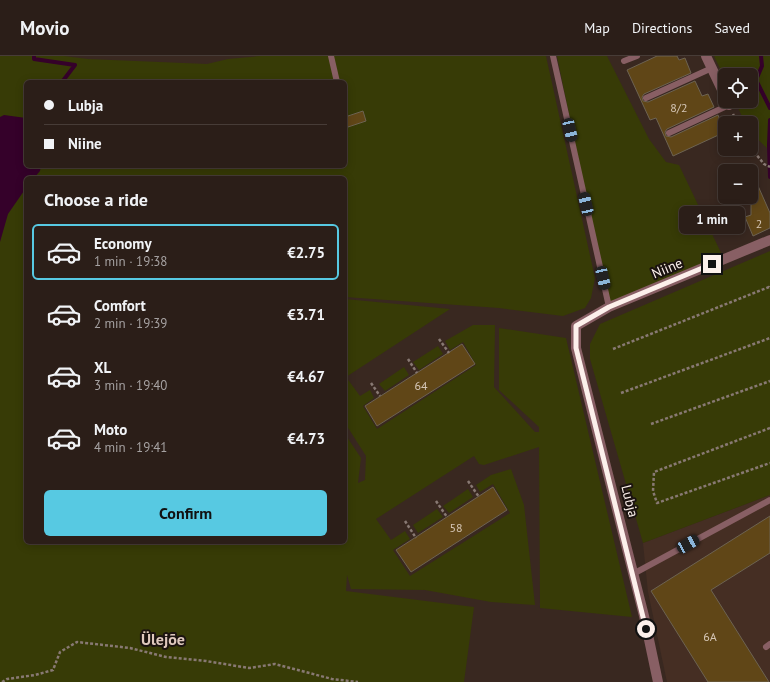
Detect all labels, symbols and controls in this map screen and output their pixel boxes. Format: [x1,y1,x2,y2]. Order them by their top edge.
text: Movio [20,16,70,40]
text: Map [584,19,610,37]
text: Directions [632,19,692,37]
text: Saved [714,19,750,37]
map controls [718,68,758,204]
button: locate [718,68,758,108]
text: Lubja [68,96,103,115]
house number: 8/2 [670,100,688,115]
button: + [718,116,758,156]
car [561,117,579,143]
text: Niine [68,134,102,153]
button: − [718,164,758,204]
text: Choose a ride [44,188,148,211]
car [577,191,595,217]
callout: 1 min [679,206,745,234]
text: 1 min [696,211,728,228]
house number: 2 [756,216,762,231]
icon: car [46,234,82,270]
text: Economy [94,234,152,253]
text: €2.75 [287,243,325,262]
text: 1 min · 19:38 [94,253,167,270]
street label: Niine [649,254,685,282]
route end [703,255,721,273]
car [594,265,612,291]
icon: car [46,296,82,332]
text: Comfort [94,296,146,315]
text: €3.71 [287,305,325,324]
text: 2 min · 19:39 [94,315,167,332]
icon: car [46,358,82,394]
text: XL [94,358,111,377]
text: €4.67 [287,367,325,386]
text: 3 min · 19:40 [94,377,167,394]
house number: 64 [414,378,428,393]
icon: car [46,420,82,456]
text: Moto [94,420,127,439]
text: €4.73 [287,429,325,448]
text: 4 min · 19:41 [94,439,167,456]
street label: Lubja [617,483,643,519]
button: Confirm [44,490,327,536]
house number: 58 [449,520,463,535]
car [675,533,701,555]
route start [637,620,655,638]
district label: Ülejõe [141,629,185,649]
house number: 6A [703,629,717,644]

